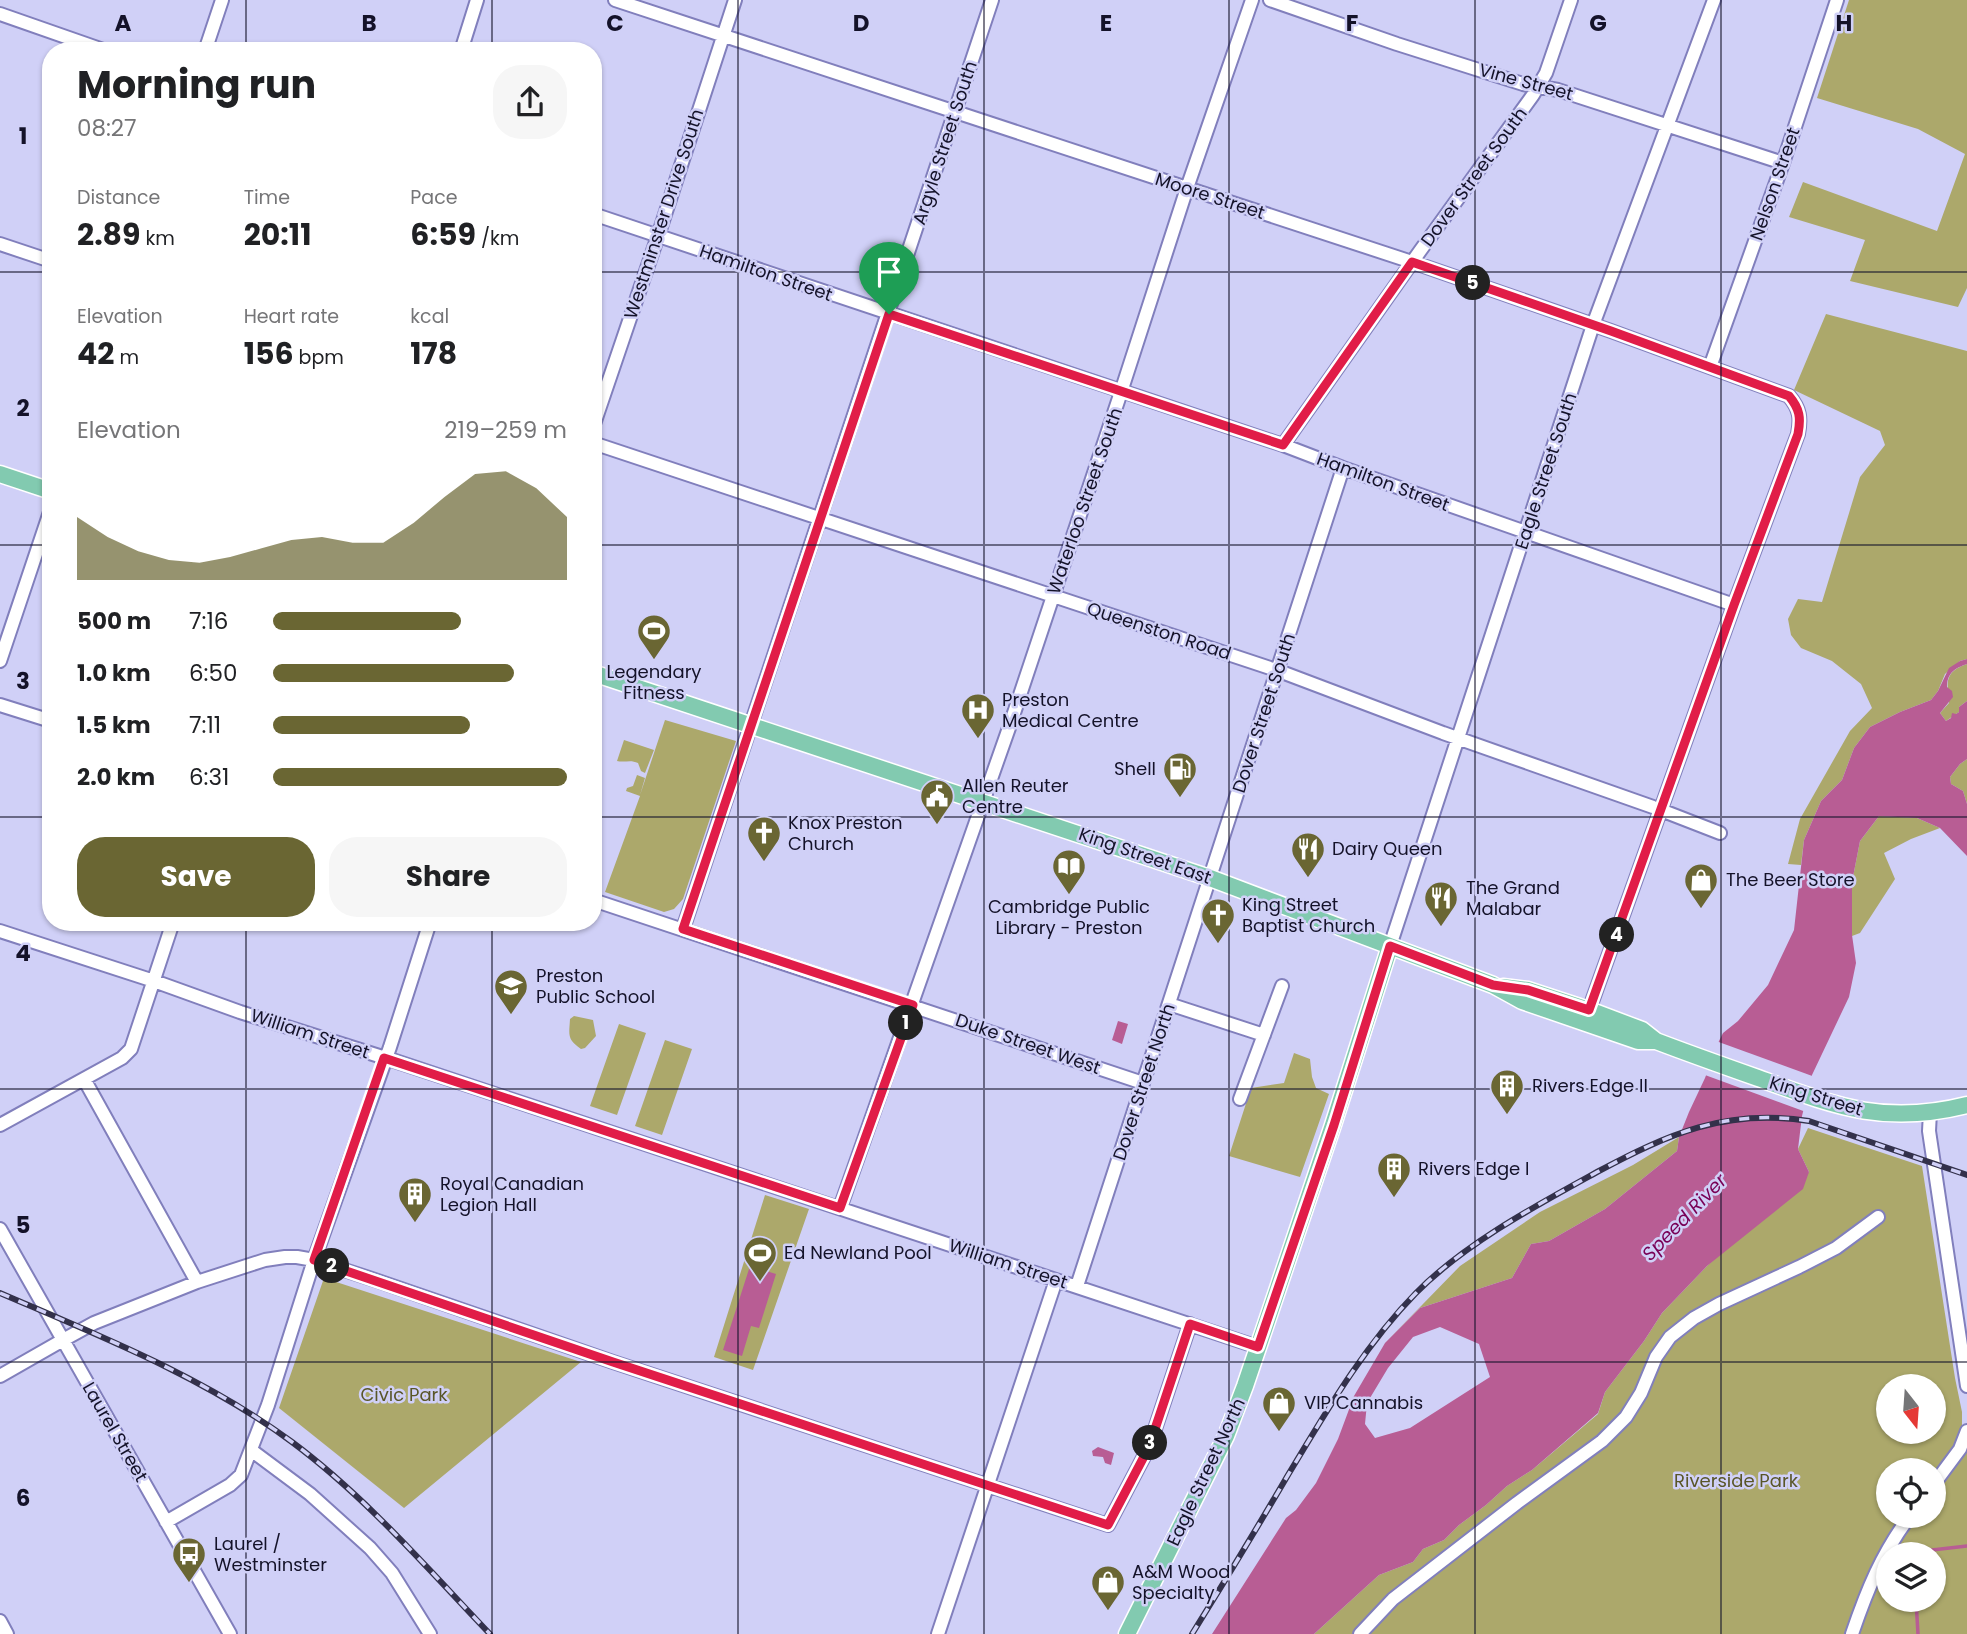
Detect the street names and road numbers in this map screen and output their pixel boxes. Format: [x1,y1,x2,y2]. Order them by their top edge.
street label: Vine Street [1476,57,1576,106]
street label: Argyle Street South [906,58,983,228]
street label: Dover Street South [1415,102,1533,251]
street label: Westminster Drive South [618,106,709,322]
street label: Nelson Street [1743,124,1806,244]
street label: Moore Street [1152,166,1268,225]
street label: Hamilton Street [696,238,836,307]
street label: Eagle Street South [1508,389,1583,552]
street label: Waterloo Street South [1041,404,1128,597]
street label: Hamilton Street [1314,446,1453,517]
street label: Queenston Road [1084,595,1234,666]
street label: Dover Street South [1226,630,1301,796]
street label: King Street East [1076,821,1215,890]
street label: Dover Street North [1106,1000,1181,1163]
street label: William Street [248,1003,373,1064]
street label: Duke Street West [952,1007,1104,1080]
street label: King Street [1766,1069,1866,1122]
street label: William Street [946,1233,1071,1294]
street label: Laurel Street [77,1377,154,1486]
street label: Eagle Street North [1160,1394,1251,1550]

